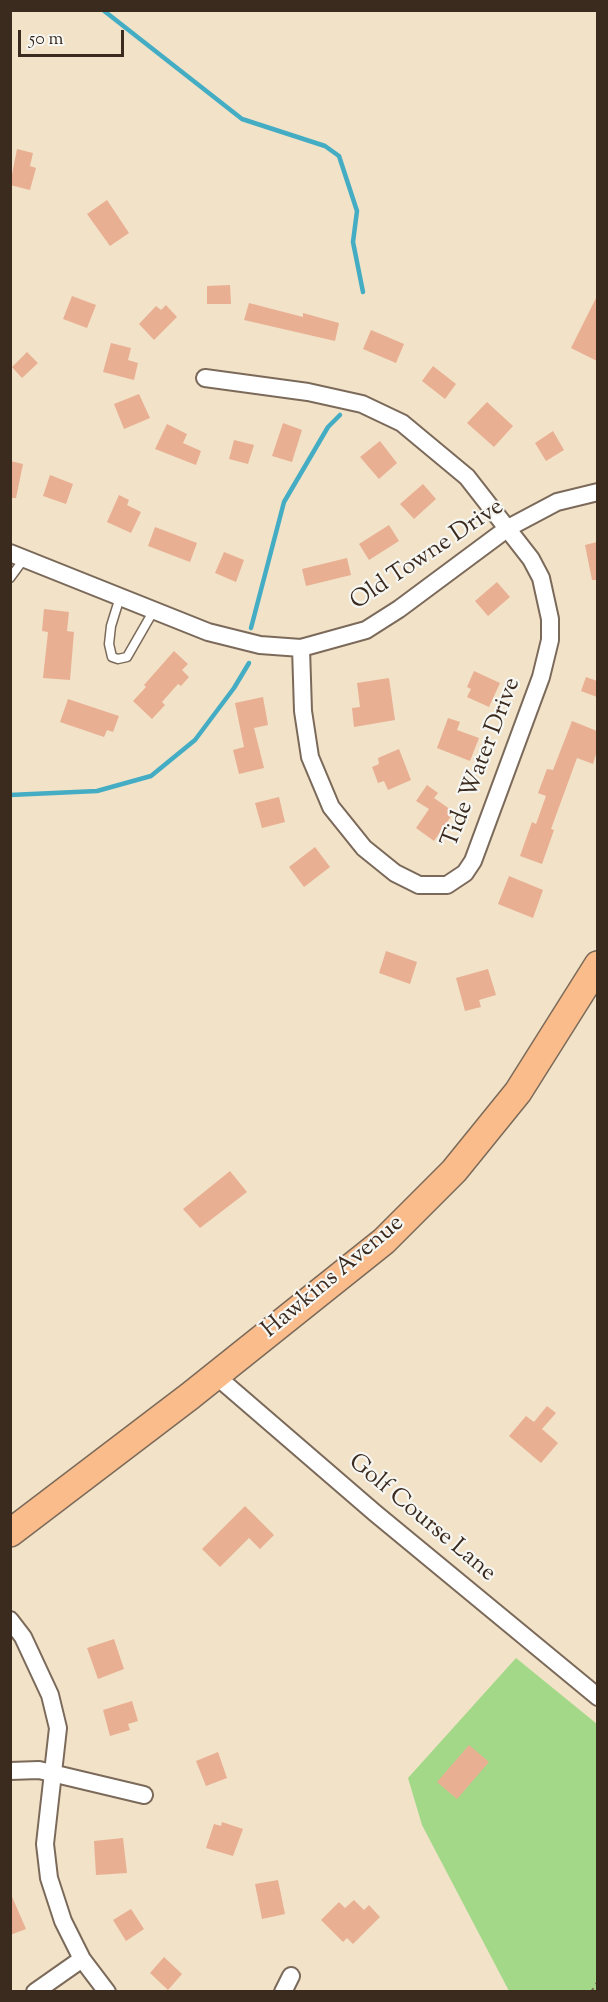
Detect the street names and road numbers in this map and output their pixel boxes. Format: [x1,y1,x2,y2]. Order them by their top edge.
street label: Old Towne Drive [346,494,510,618]
street label: Tide Water Drive [437,674,529,852]
street label: Hawkins Avenue [257,1210,411,1346]
street label: Golf Course Lane [341,1449,501,1589]

